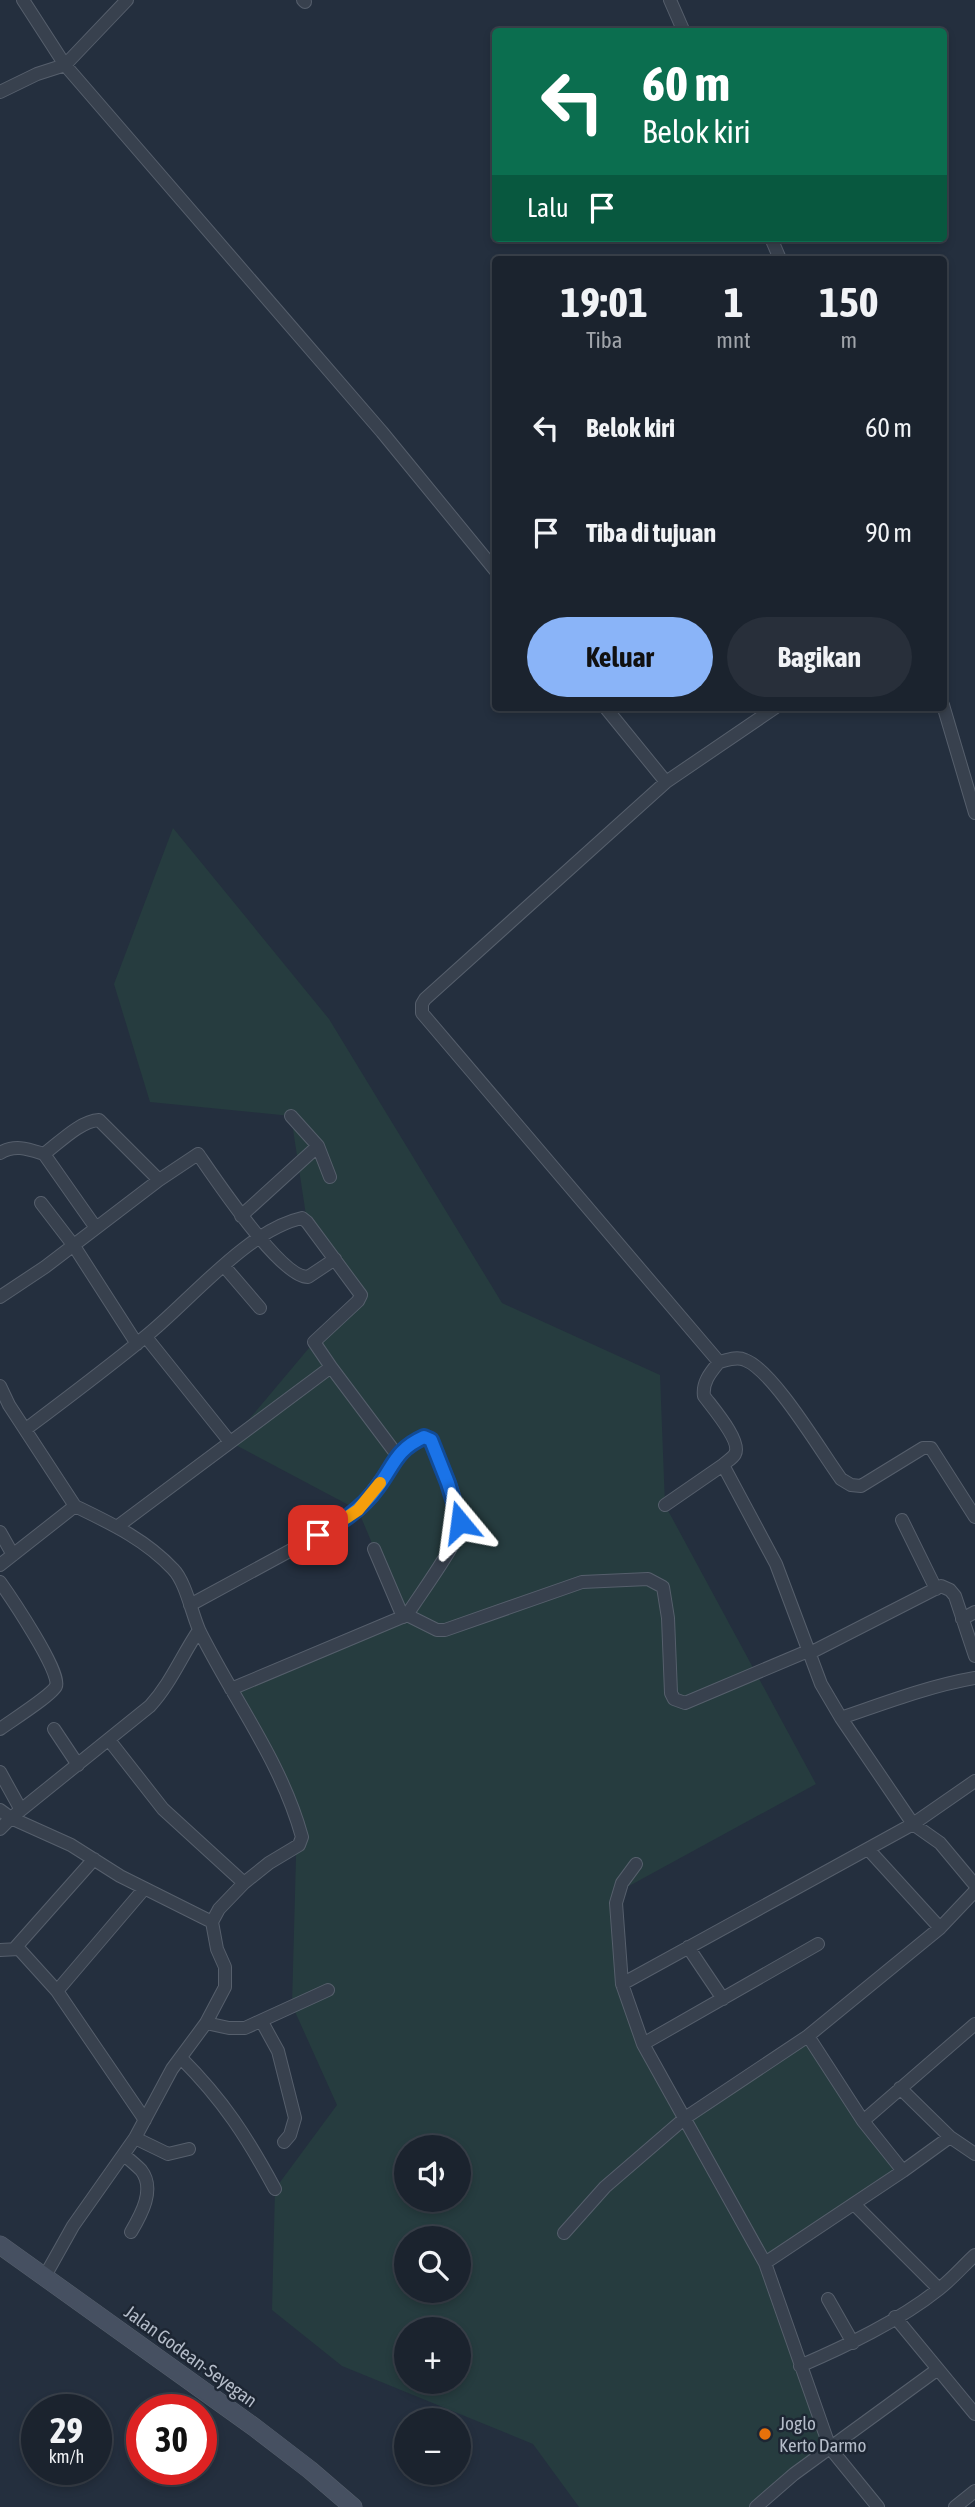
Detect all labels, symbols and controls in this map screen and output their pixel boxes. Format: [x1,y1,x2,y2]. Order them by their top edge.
text: 60 m [642,55,730,111]
icon: left [527,56,618,147]
text: Belok kiri [642,113,751,150]
icon: arrive [583,189,621,227]
text: Lalu [527,193,569,223]
text: 19:01 [561,278,648,326]
text: 1 [724,278,743,326]
text: 150 [819,278,878,326]
text: Tiba [586,327,622,353]
text: mnt [716,327,751,353]
text: m [841,327,857,353]
icon: left [527,409,565,447]
text: Belok kiri [586,413,675,443]
text: 60 m [865,413,912,443]
icon: arrive [527,514,565,552]
text: Tiba di tujuan [586,518,716,548]
text: 90 m [865,518,912,548]
button: Keluar [527,617,713,697]
button: Bagikan [727,617,912,697]
position arrow [423,1485,497,1559]
pin [288,1505,348,1565]
icon: arrive [299,1516,337,1554]
map controls [394,2135,471,2485]
button: sound [394,2135,471,2212]
button: search [394,2226,471,2303]
street label: Jalan Godean-Seyegan [120,2301,262,2411]
button: + [394,2317,471,2394]
speed limit sign: 30 [126,2394,217,2485]
button: − [394,2408,471,2485]
text: 29 [50,2410,83,2450]
place label: Joglo Kerto Darmo [779,2412,867,2456]
marker: Joglo Kerto Darmo [757,2426,773,2442]
text: km/h [49,2446,84,2467]

